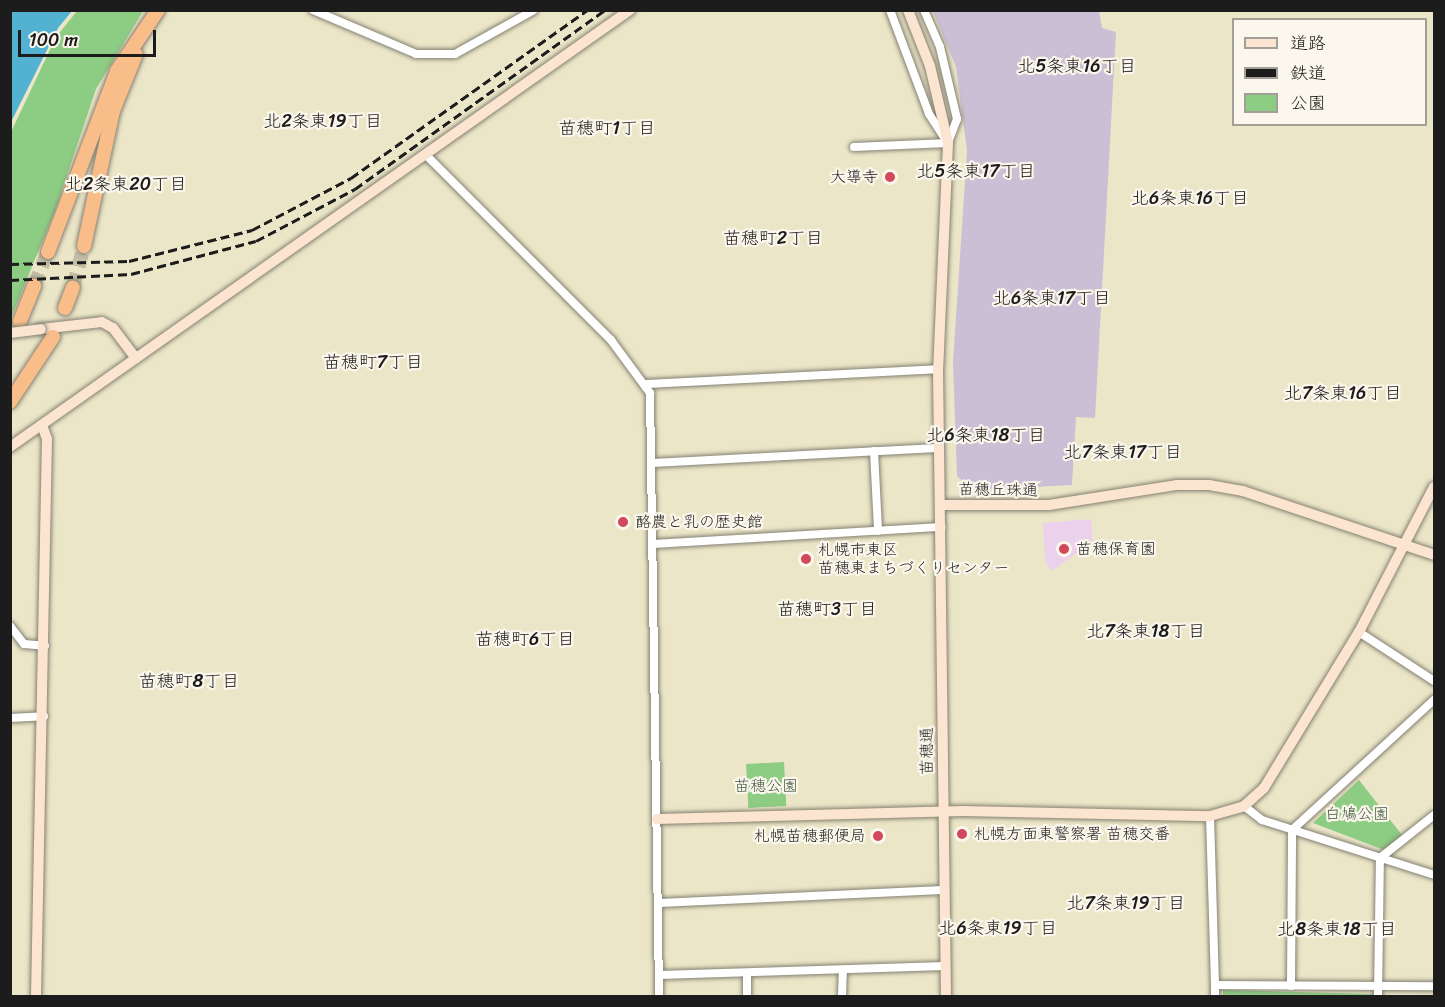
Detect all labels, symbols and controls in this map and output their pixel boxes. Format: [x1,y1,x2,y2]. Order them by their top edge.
scale bar [21,18,159,56]
legend [1232,18,1427,126]
text: 100 m [29,24,78,56]
text: 道路 [1290,27,1326,59]
district label: 北5条東16丁目 [1018,55,1136,77]
text: 鉄道 [1290,57,1326,89]
text: 公園 [1290,87,1326,119]
district label: 北2条東19丁目 [263,110,383,132]
district label: 苗穂町1丁目 [558,117,656,139]
district label: 北5条東17丁目 [917,160,1035,182]
place label: 大導寺 [830,167,878,187]
marker: 大導寺 [883,170,897,184]
district label: 北2条東20丁目 [65,173,187,195]
district label: 北6条東16丁目 [1131,187,1249,209]
district label: 苗穂町2丁目 [723,227,823,249]
district label: 北6条東17丁目 [993,287,1111,309]
district label: 苗穂町7丁目 [323,351,423,373]
district label: 北7条東16丁目 [1284,382,1402,404]
district label: 北6条東18丁目 [927,424,1045,446]
district label: 北7条東17丁目 [1064,441,1182,463]
street label: 苗穂丘珠通 [958,480,1038,500]
place label: 酪農と乳の歴史館 [635,512,763,532]
marker: 酪農と乳の歴史館 [616,515,630,529]
place label: 苗穂保育園 [1076,539,1156,559]
place label: 札幌市東区 苗穂東まちづくりセンター [818,540,1010,578]
marker: 苗穂保育園 [1057,542,1071,556]
marker: 札幌市東区 苗穂東まちづくりセンター [799,552,813,566]
district label: 苗穂町3丁目 [777,598,877,620]
district label: 北7条東18丁目 [1087,620,1205,642]
district label: 苗穂町6丁目 [475,628,575,650]
district label: 苗穂町8丁目 [139,670,239,692]
street label: 苗穂通 [917,727,937,775]
park label: 苗穂公園 [734,776,798,796]
park label: 白鳩公園 [1325,804,1389,824]
place label: 札幌方面東警察署 苗穂交番 [974,824,1170,844]
place label: 札幌苗穂郵便局 [754,826,866,846]
marker: 札幌方面東警察署 苗穂交番 [955,827,969,841]
marker: 札幌苗穂郵便局 [871,829,885,843]
district label: 北7条東19丁目 [1066,892,1186,914]
district label: 北6条東19丁目 [939,917,1057,939]
district label: 北8条東18丁目 [1277,918,1397,940]

